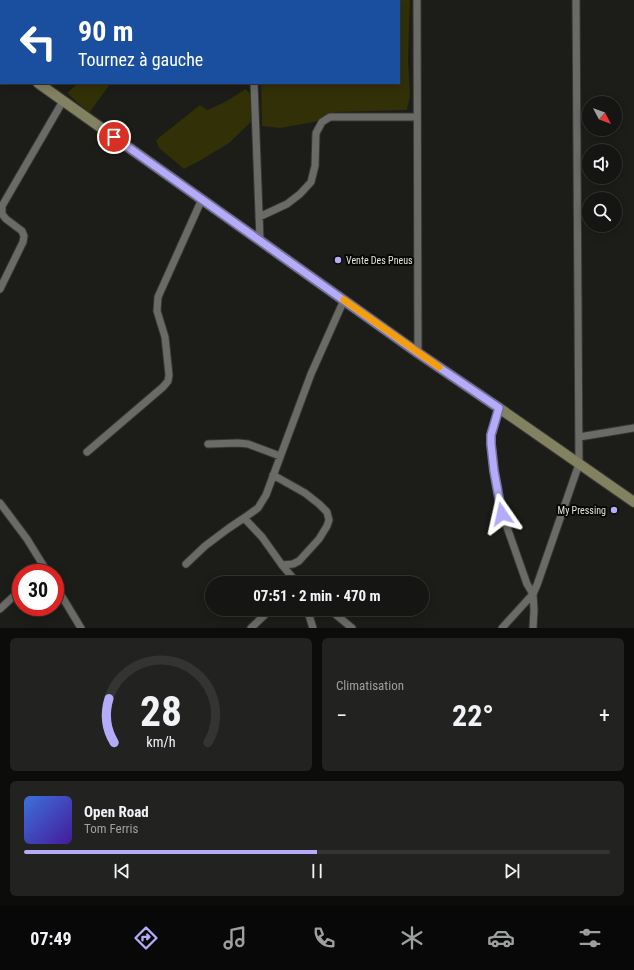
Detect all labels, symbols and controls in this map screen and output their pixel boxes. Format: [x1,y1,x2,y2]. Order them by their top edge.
text: 90 m [78,15,134,48]
icon: left [12,16,64,68]
text: Tournez à gauche [78,49,203,70]
north arrow [582,96,622,136]
map controls [582,96,622,232]
pin [97,120,131,154]
icon: arrive [103,126,125,148]
button: sound [582,144,622,184]
button: search [582,192,622,232]
marker: Vente Des Pneus [333,255,343,265]
place label: Vente Des Pneus [346,255,413,266]
position arrow [481,493,523,535]
place label: My Pressing [558,505,606,516]
marker: My Pressing [609,505,619,515]
speed limit sign: 30 [12,564,64,616]
text: 07:51 · 2 min · 470 m [253,587,381,605]
text: Climatisation [336,678,404,693]
text: 28 [140,686,182,735]
text: 22° [452,698,494,733]
text: − [336,703,347,728]
text: + [599,703,610,728]
text: km/h [146,733,176,749]
text: Open Road [84,803,149,821]
text: Tom Ferris [84,821,138,836]
icon: previous [111,860,133,882]
icon: pause [306,860,328,882]
icon: next [501,860,523,882]
icon: directions [132,924,160,952]
icon: music [221,924,249,952]
icon: phone [310,924,338,952]
icon: climate [398,924,426,952]
icon: car [487,924,515,952]
icon: filters [576,924,604,952]
text: 07:49 [30,928,72,949]

